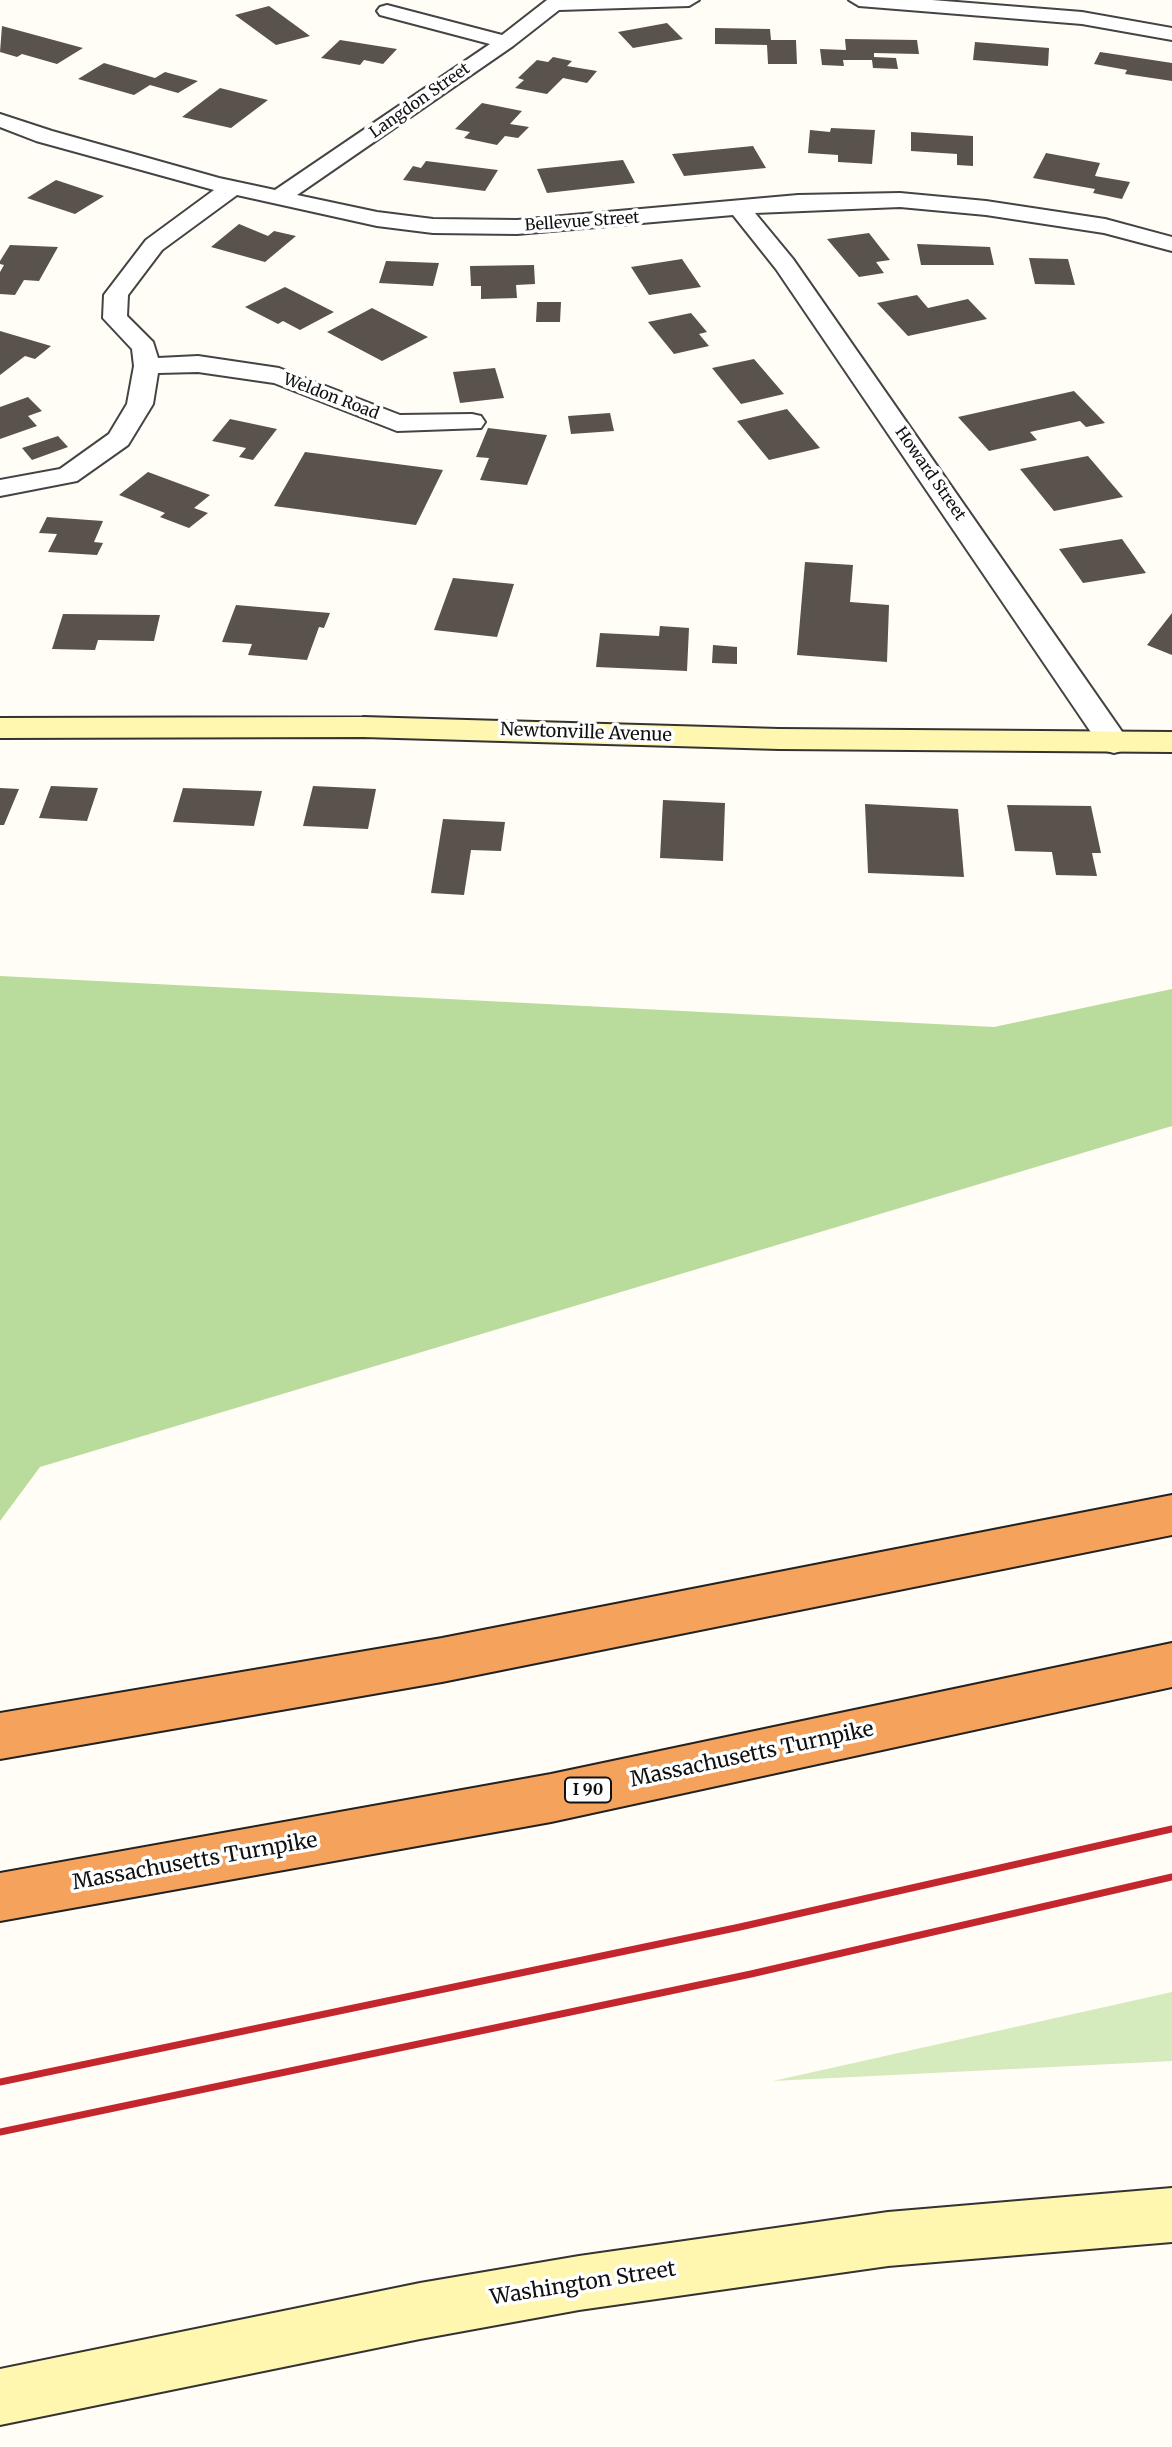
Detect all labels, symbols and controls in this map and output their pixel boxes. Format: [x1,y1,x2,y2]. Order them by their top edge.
street label: Langdon Street [366,59,474,143]
street label: Bellevue Street [524,208,640,236]
street label: Weldon Road [281,370,381,424]
street label: Howard Street [891,424,969,524]
street label: Newtonville Avenue [500,719,672,747]
street label: Massachusetts Turnpike [628,1717,876,1793]
road number: I 90 [565,1778,611,1802]
street label: Massachusetts Turnpike [70,1828,320,1896]
street label: Washington Street [488,2257,678,2311]

